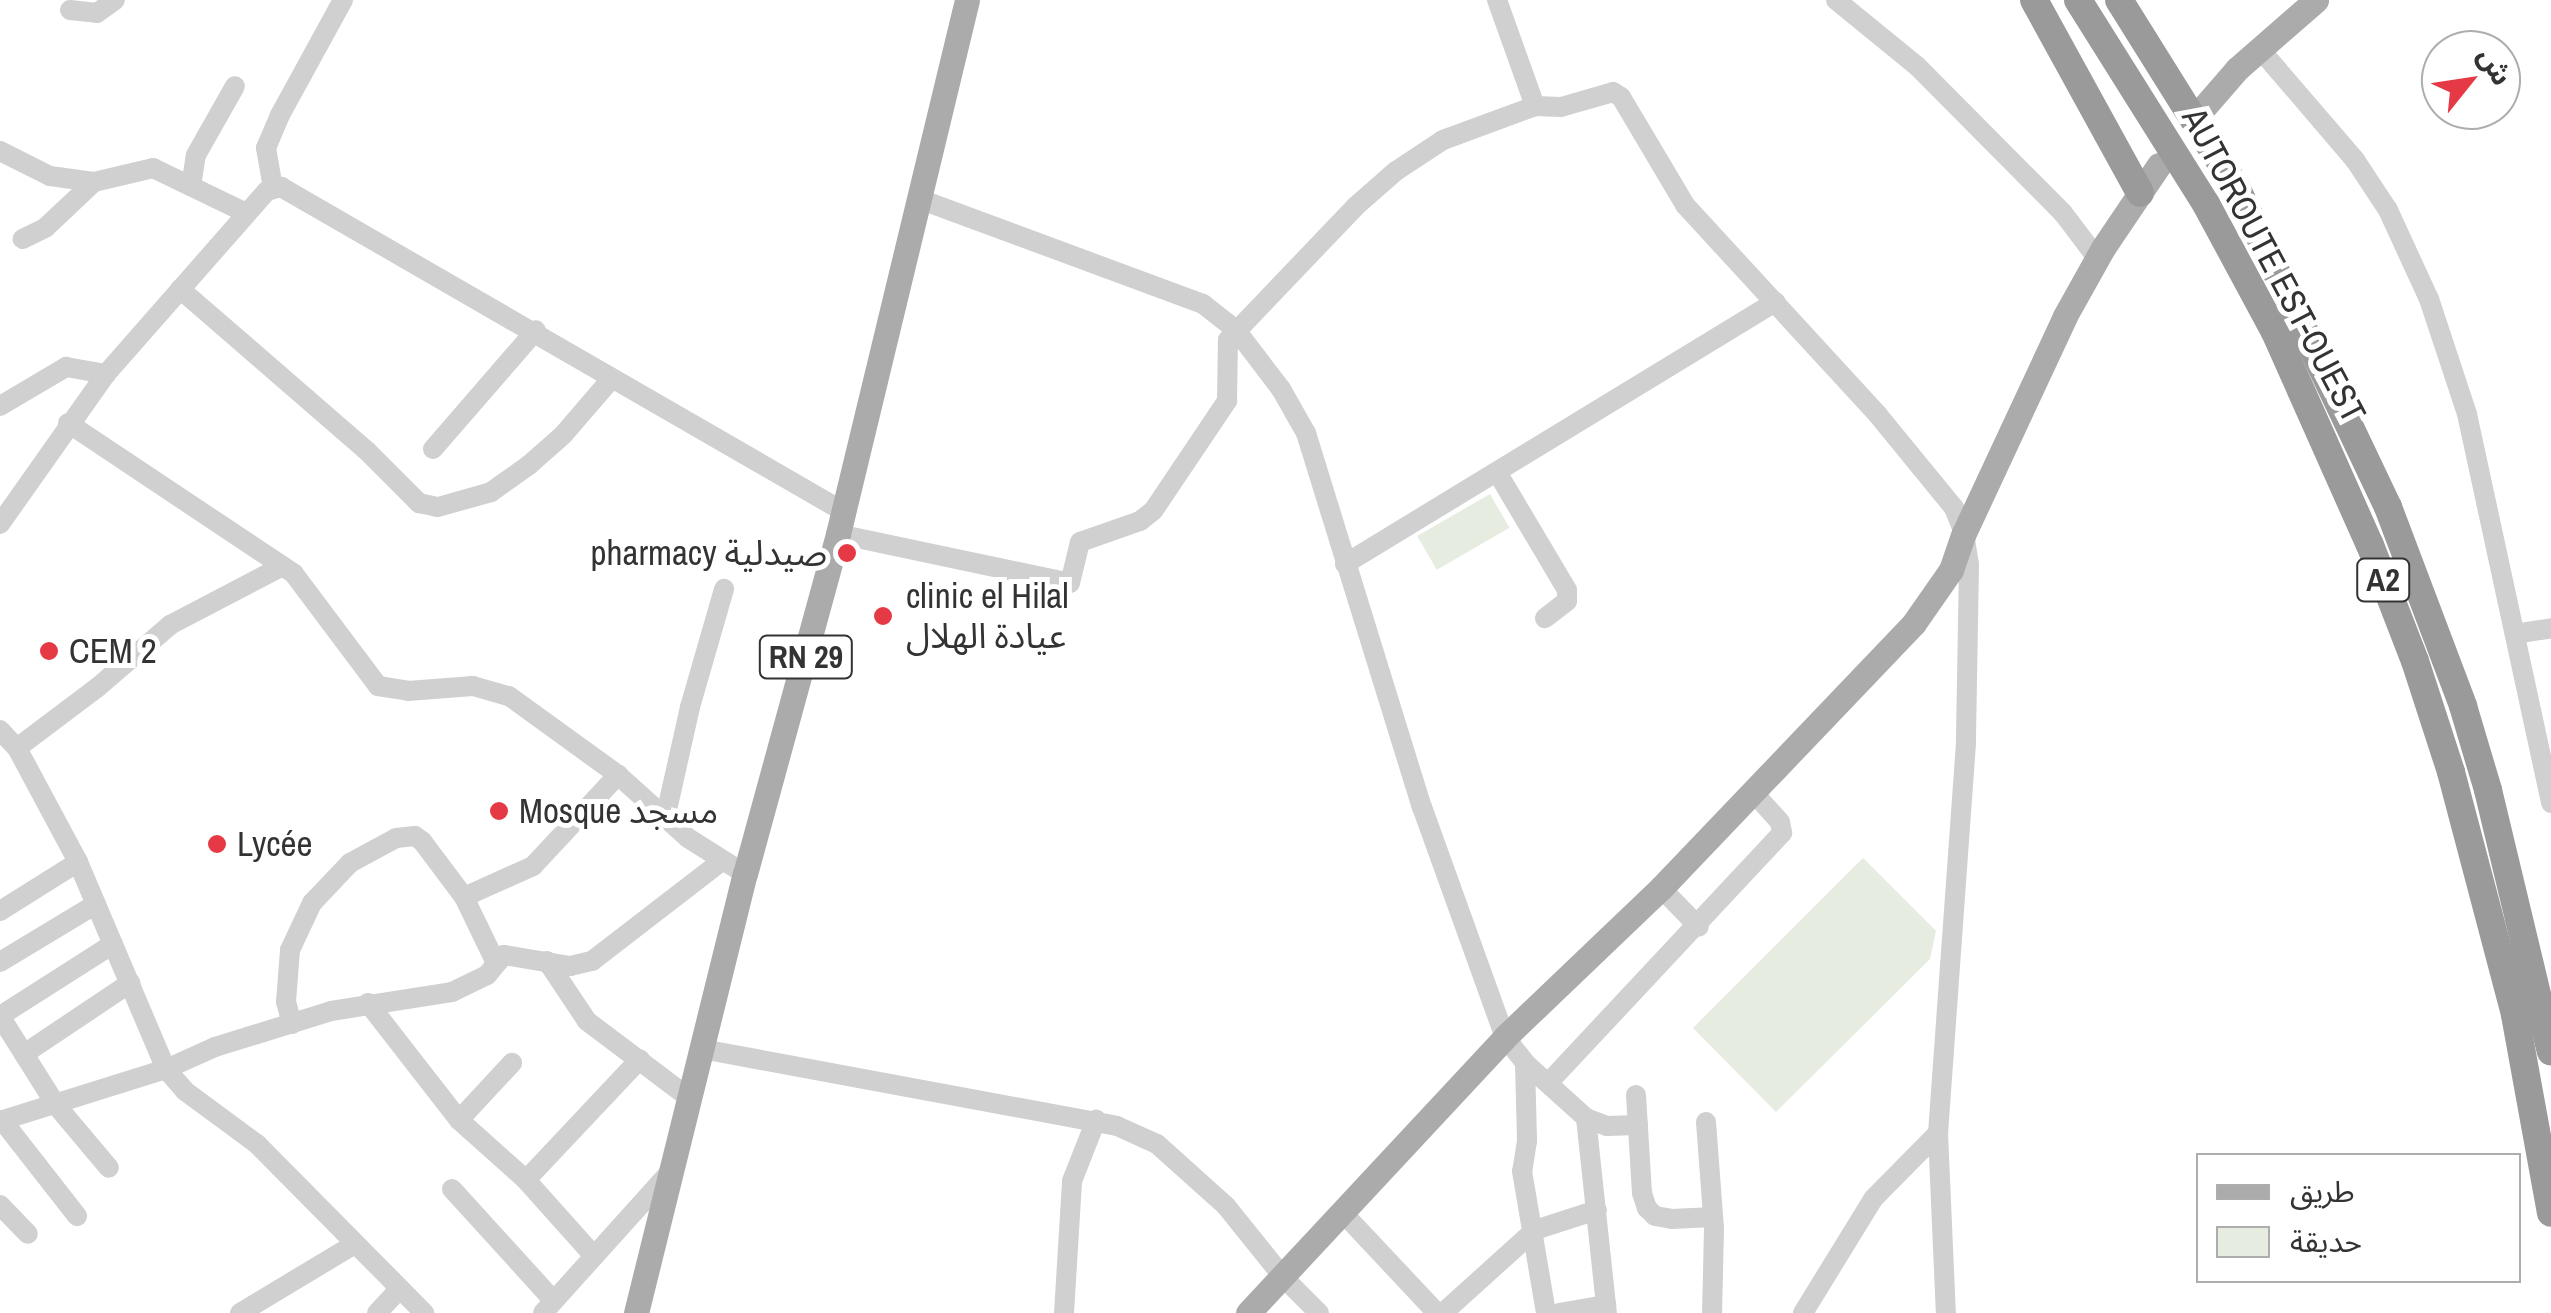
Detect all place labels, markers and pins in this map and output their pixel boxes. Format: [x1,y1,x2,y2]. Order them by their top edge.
place label: pharmacy صيدلية [591,532,827,574]
marker: pharmacy صيدلية [836,542,858,564]
place label: clinic el Hilal عيادة الهلال [906,575,1069,657]
marker: clinic el Hilal عيادة الهلال [870,603,896,629]
place label: CEM 2 [69,630,157,672]
marker: CEM 2 [38,640,60,662]
place label: Mosque مسجد [519,790,718,832]
marker: Mosque مسجد [488,800,510,822]
place label: Lycée [237,823,313,865]
marker: Lycée [206,833,228,855]

